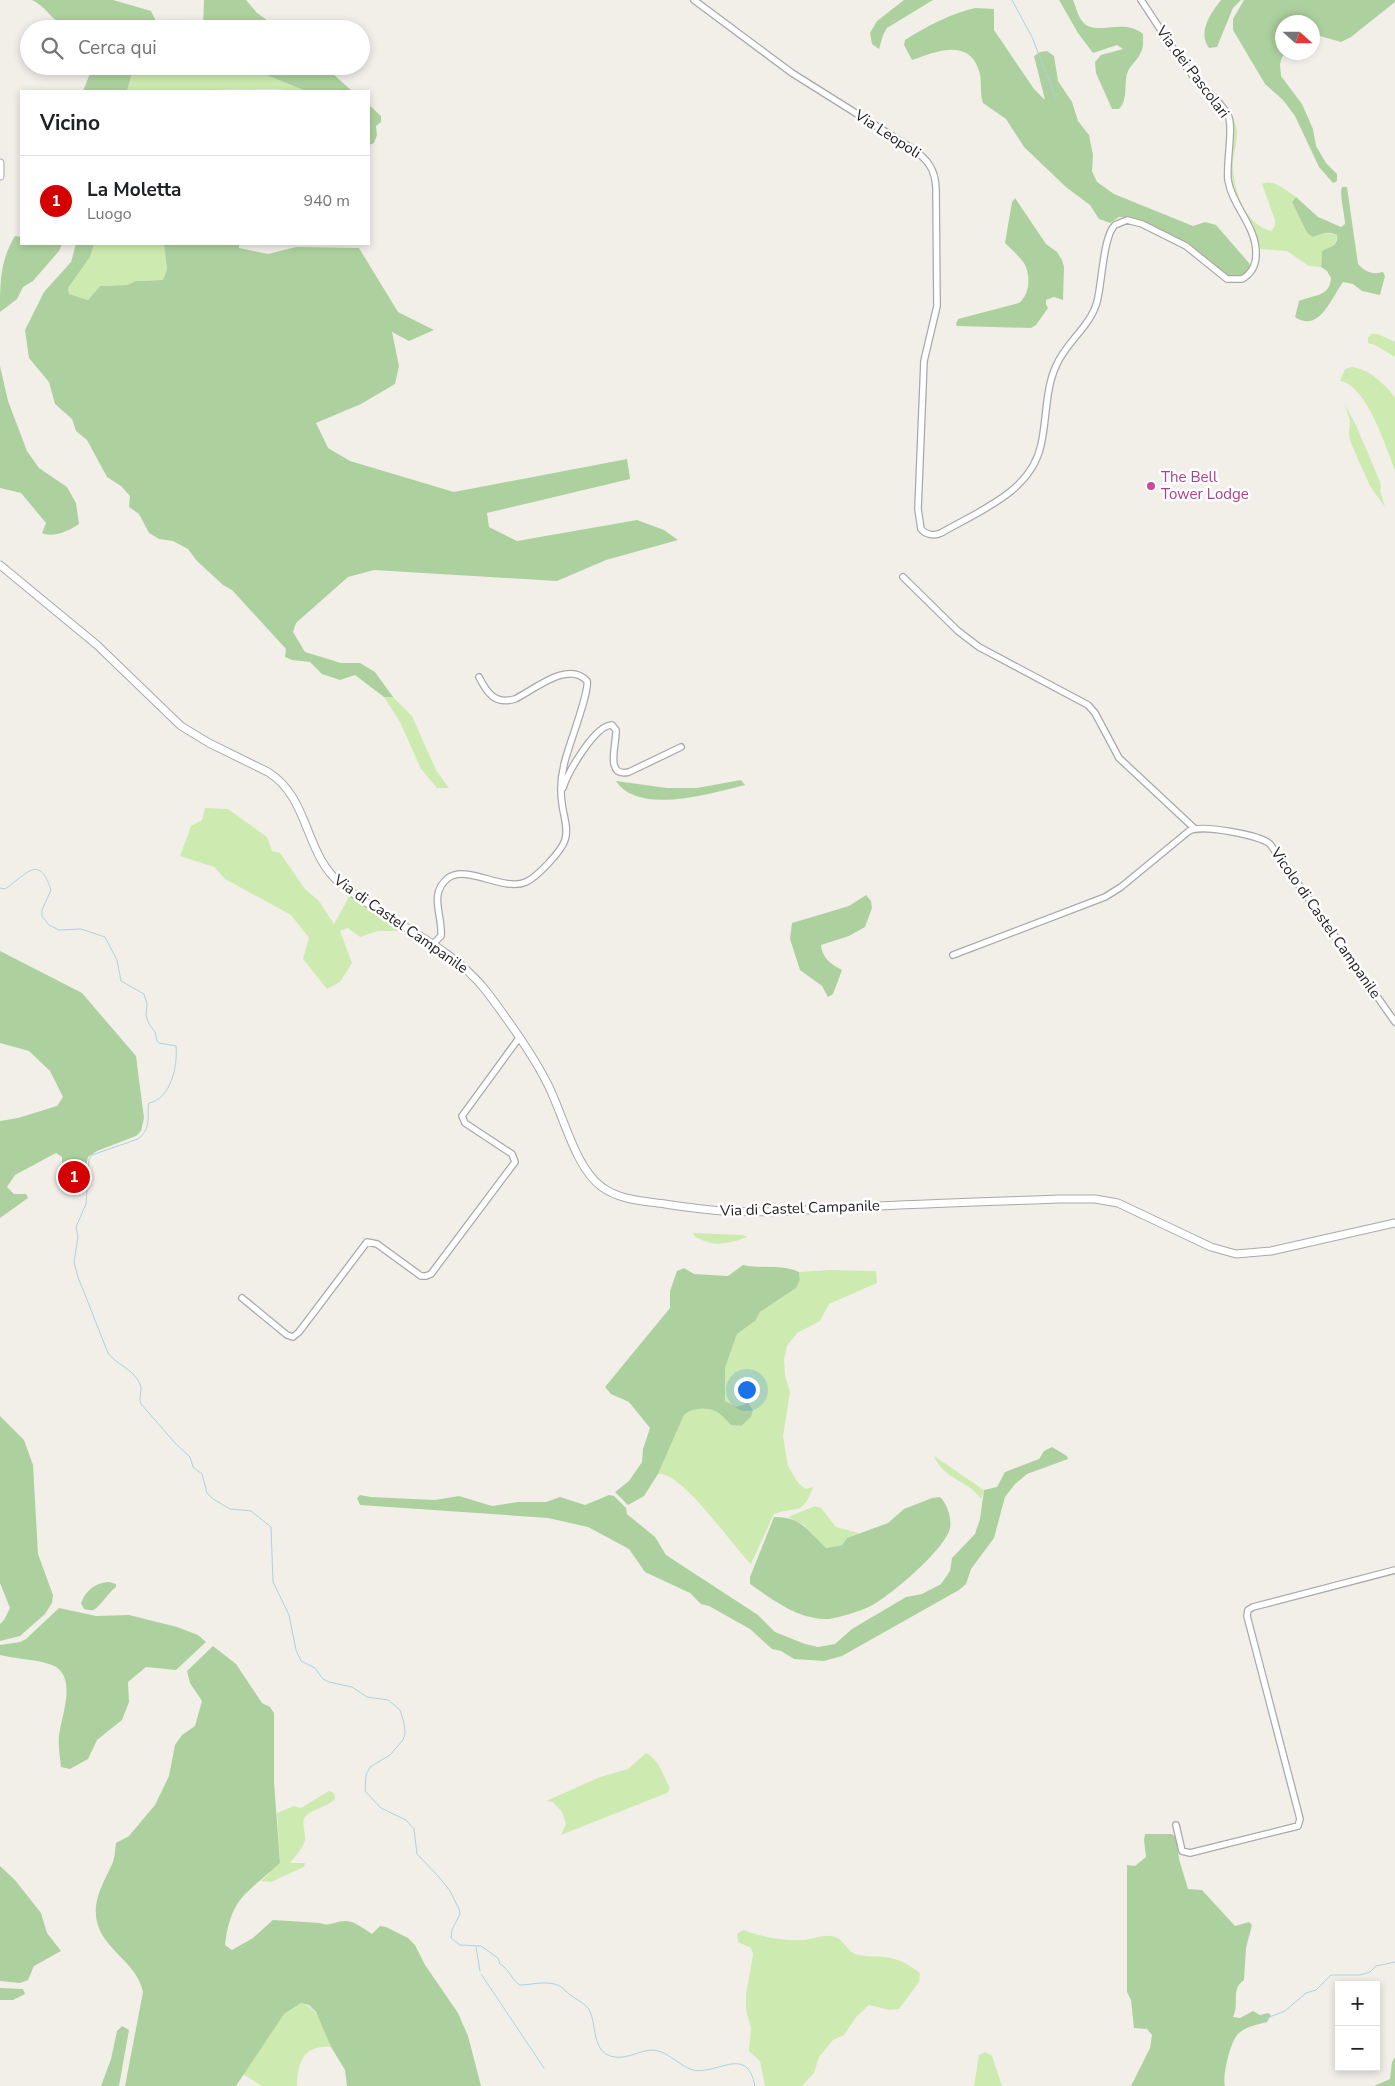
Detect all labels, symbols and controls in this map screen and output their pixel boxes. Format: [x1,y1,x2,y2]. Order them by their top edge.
north arrow [1275,15,1320,60]
search box [20,20,370,75]
street label: Via dei Pascolari [1151,21,1234,122]
icon: search [38,34,66,62]
text: Cerca qui [78,35,157,61]
street label: Via Leopoli [850,105,925,163]
text: Vicino [40,109,100,137]
text: La Moletta [87,177,181,203]
text: 1 [51,190,61,212]
text: 940 m [303,190,350,212]
text: Luogo [87,203,132,225]
place label: The Bell Tower Lodge [1161,467,1249,504]
marker: The Bell Tower Lodge [1145,480,1157,492]
street label: Vicolo di Castel Campanile [1266,843,1386,1002]
street label: Via di Castel Campanile [329,869,472,978]
pin: 1 [58,1158,90,1196]
street label: Via di Castel Campanile [719,1195,880,1221]
your location [734,1377,760,1403]
map controls [1335,1981,1380,2071]
button: + [1335,1981,1380,2026]
button: − [1335,2026,1380,2071]

